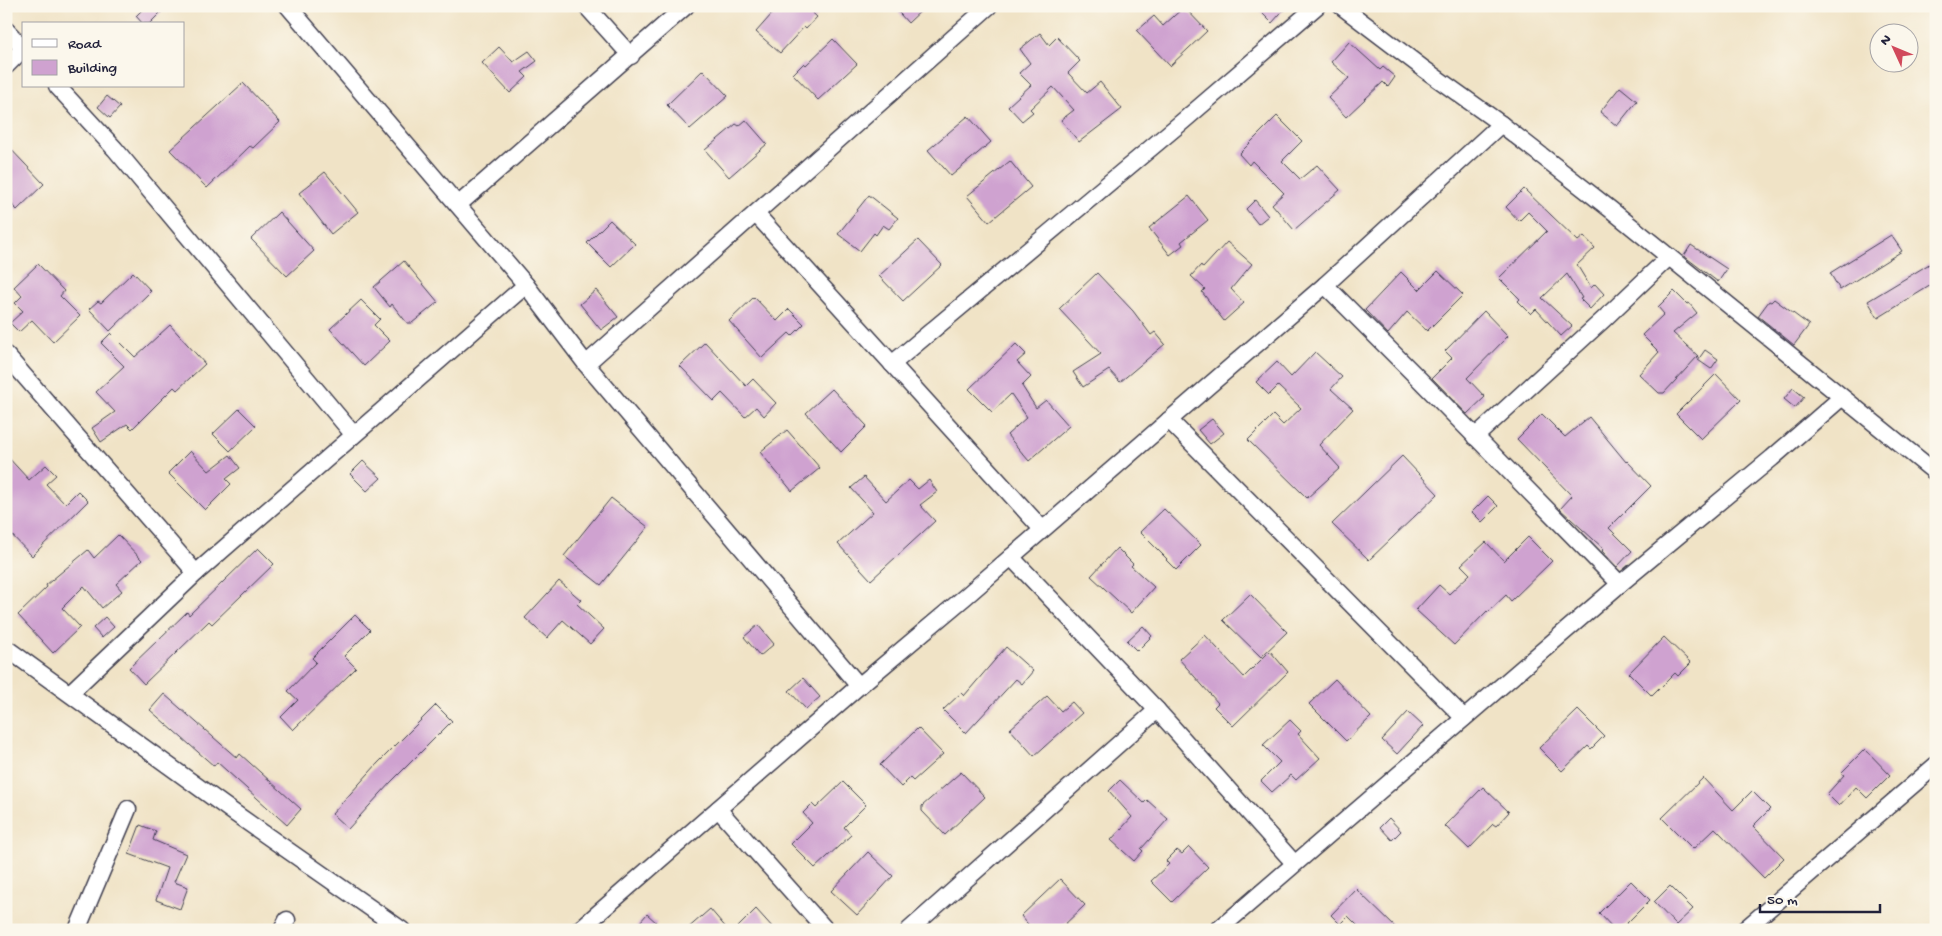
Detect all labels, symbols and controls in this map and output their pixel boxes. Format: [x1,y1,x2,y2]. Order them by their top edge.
legend [22,22,185,88]
north arrow [1870,22,1920,72]
text: N [1877,32,1896,50]
text: Road [68,36,102,54]
text: Building [67,60,117,78]
scale bar [1760,881,1880,913]
text: 50 m [1767,892,1798,910]

